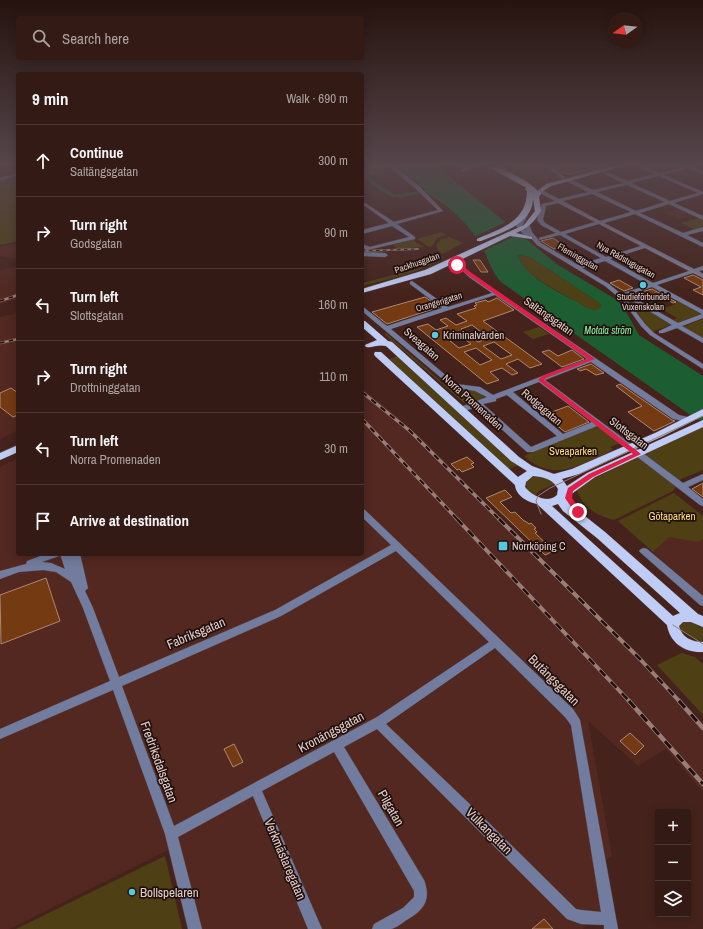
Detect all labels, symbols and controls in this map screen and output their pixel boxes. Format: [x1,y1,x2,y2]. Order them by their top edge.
north arrow [607,12,643,48]
search box [16,16,364,60]
icon: search [30,27,52,49]
text: Search here [62,28,129,49]
text: 9 min [32,87,68,110]
text: Walk · 690 m [286,90,348,107]
text: Continue [70,142,123,163]
icon: ahead [32,150,54,172]
text: 300 m [318,152,348,169]
text: Saltängsgatan [70,163,138,180]
text: Turn right [70,214,127,235]
icon: right [32,222,54,244]
text: 90 m [324,224,348,241]
text: Godsgatan [70,235,122,252]
street label: Nya Rådstugugatan [595,239,657,281]
street label: Fleminggatan [555,241,601,273]
street label: Packhusgatan [393,250,441,276]
route start [448,256,466,274]
marker: Studieförbundet Vuxenskolan [638,280,648,290]
text: Turn left [70,286,118,307]
street label: Orangerigatan [414,289,464,315]
place label: Studieförbundet Vuxenskolan [617,291,669,313]
icon: left [32,294,54,316]
street label: Saltängsgatan [521,294,577,338]
text: 160 m [318,296,348,313]
text: Slottsgatan [70,307,123,324]
water label: Motala ström [584,324,632,337]
street label: Sveagatan [401,325,443,363]
place label: Kriminalvården [443,328,504,342]
marker: Kriminalvården [430,330,440,340]
text: Turn right [70,358,127,379]
icon: right [32,366,54,388]
text: 110 m [319,368,348,385]
street label: Norra Promenaden [440,371,506,433]
text: Drottninggatan [70,379,141,396]
street label: Rodgagatan [519,386,565,428]
street label: Slottsgatan [607,414,651,452]
text: Turn left [70,430,118,451]
icon: left [32,438,54,460]
text: 30 m [324,440,348,457]
park label: Sveaparken [549,444,597,458]
text: Norra Promenaden [70,451,161,468]
route end [569,503,587,521]
park label: Götaparken [648,509,696,523]
icon: arrive [32,510,54,532]
text: Arrive at destination [70,510,189,531]
place label: Norrköping C [512,539,566,553]
marker: Norrköping C [497,540,509,552]
street label: Fabriksgatan [164,613,228,653]
street label: Butängsgatan [525,651,583,709]
street label: Kronängsgatan [295,707,367,756]
street label: Fredriksdalsgatan [136,719,182,805]
street label: Pilgatan [374,787,408,829]
street label: Vulkangatan [462,804,516,858]
map controls [655,809,691,917]
button: + [655,809,691,845]
street label: Verkmästaregatan [260,816,310,902]
button: − [655,845,691,881]
button: layers [655,881,691,917]
place label: Bollspelaren [140,884,199,901]
marker: Bollspelaren [127,887,137,897]

